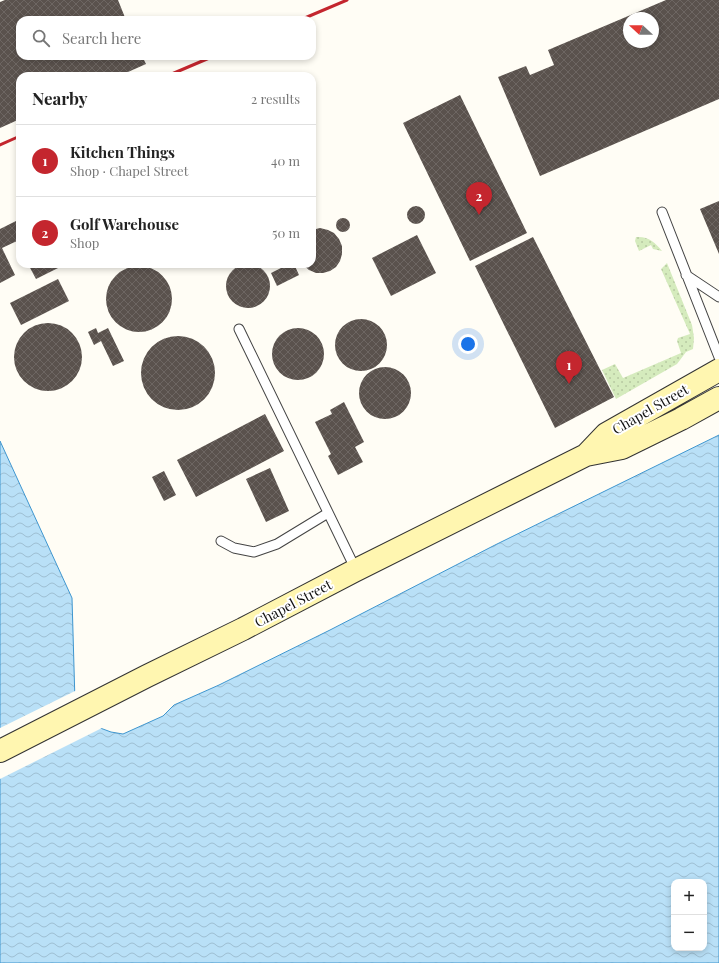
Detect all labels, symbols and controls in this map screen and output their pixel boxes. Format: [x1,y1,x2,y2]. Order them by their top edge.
north arrow [623,12,659,48]
search box [16,16,316,60]
icon: search [30,27,52,49]
text: Search here [62,28,141,48]
text: Nearby [32,87,87,109]
text: 2 results [251,90,300,107]
text: Kitchen Things [70,142,175,162]
text: 1 [43,152,47,169]
text: 40 m [271,152,300,169]
text: Shop · Chapel Street [70,162,188,179]
pin: 2 [466,182,492,215]
text: Golf Warehouse [70,214,179,234]
text: 2 [42,224,48,241]
text: 50 m [272,224,300,241]
text: Shop [70,234,99,251]
your location [458,334,478,354]
pin: 1 [556,351,582,384]
street label: Chapel Street [608,379,693,439]
street label: Chapel Street [251,574,336,631]
map controls [671,879,707,951]
button: + [671,879,707,915]
button: − [671,915,707,951]

